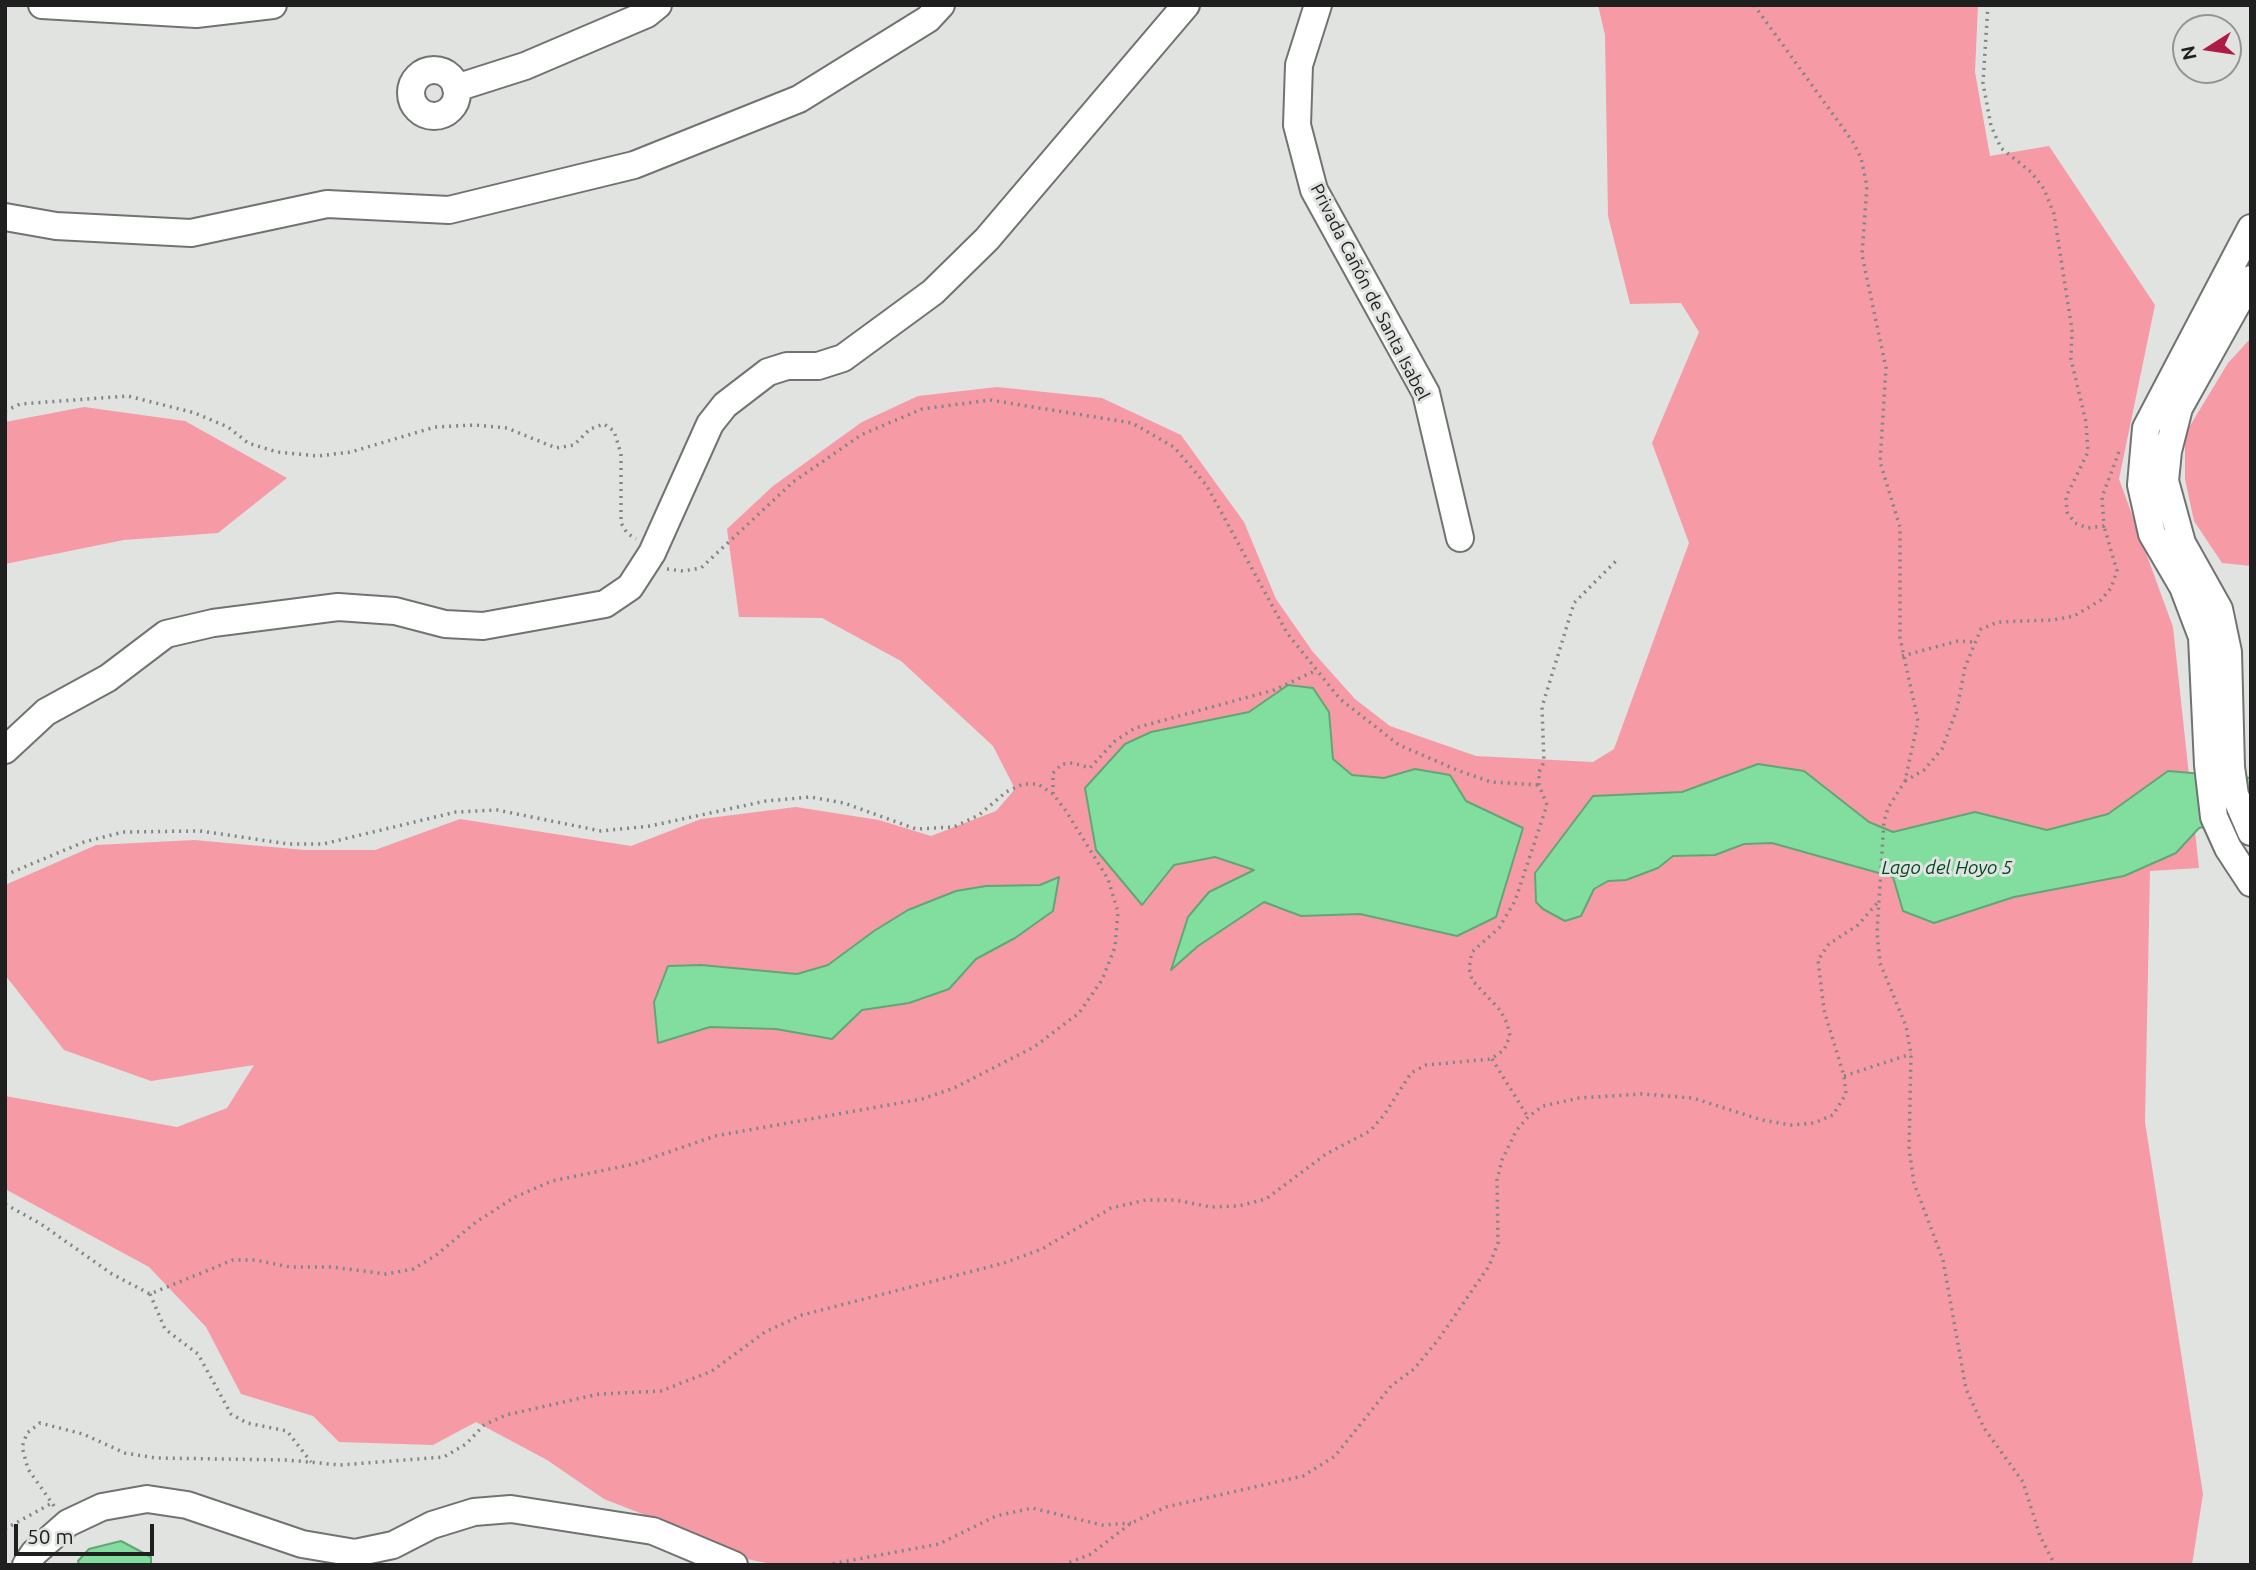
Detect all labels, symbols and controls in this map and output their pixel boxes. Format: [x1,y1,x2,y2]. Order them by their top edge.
north arrow [2172,14,2242,84]
text: N [2176,44,2201,62]
street label: Privada Cañón de Santa Isabel [1306,180,1434,404]
water label: Lago del Hoyo 5 [1881,857,2013,879]
scale bar [18,1510,158,1554]
text: 50 m [27,1524,74,1548]

